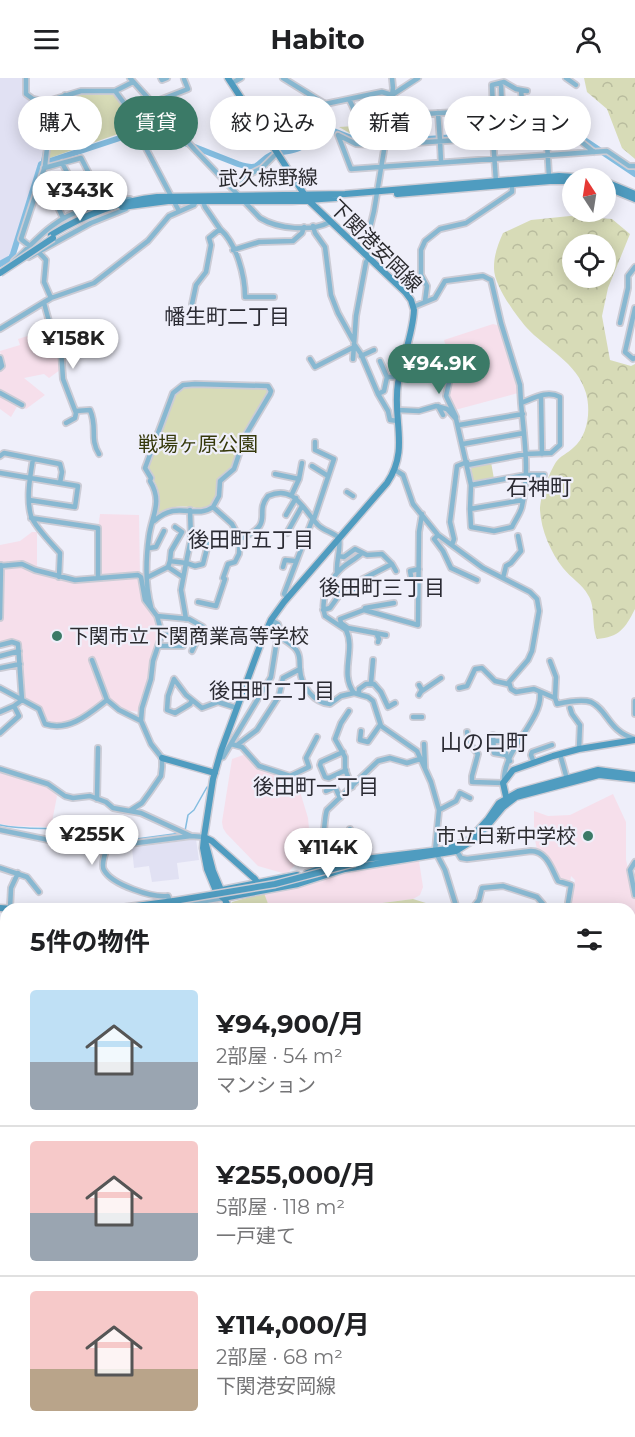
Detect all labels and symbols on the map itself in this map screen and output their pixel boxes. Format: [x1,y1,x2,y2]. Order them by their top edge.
street label: 武久椋野線 [218,165,318,191]
north arrow [562,168,616,222]
pin: ¥343K [38,171,122,222]
street label: 下関港安岡線 [325,195,427,297]
district label: 幡生町二丁目 [164,304,290,329]
pin: ¥158K [31,319,115,370]
pin: ¥94.9K [390,344,488,395]
park label: 戦場ヶ原公園 [138,432,258,456]
district label: 石神町 [506,474,572,501]
district label: 後田町五丁目 [188,527,314,552]
district label: 後田町三丁目 [319,575,445,600]
place label: 下関市立下関商業高等学校 [69,624,309,648]
marker: 下関市立下関商業高等学校 [50,629,64,643]
district label: 後田町二丁目 [209,678,335,703]
district label: 山の口町 [440,729,528,756]
district label: 後田町一丁目 [253,774,379,799]
pin: ¥255K [50,815,134,866]
place label: 市立日新中学校 [436,824,576,848]
pin: ¥114K [286,828,370,879]
marker: 市立日新中学校 [581,829,595,843]

